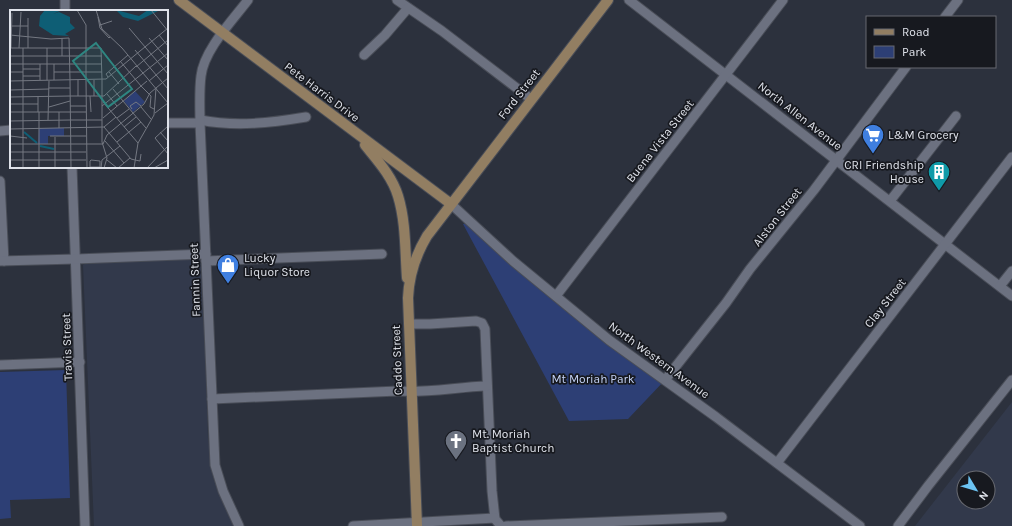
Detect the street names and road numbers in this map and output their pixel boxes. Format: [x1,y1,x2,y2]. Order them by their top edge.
street label: Pete Harris Drive [282,59,362,125]
street label: Ford Street [495,66,543,122]
street label: North Allen Avenue [755,79,845,153]
street label: Buena Vista Street [623,96,697,185]
street label: Alston Street [750,184,805,249]
street label: Fannin Street [187,242,203,317]
street label: Clay Street [861,275,909,330]
street label: Travis Street [59,312,75,381]
street label: North Western Avenue [606,319,712,401]
street label: Caddo Street [389,324,405,395]

